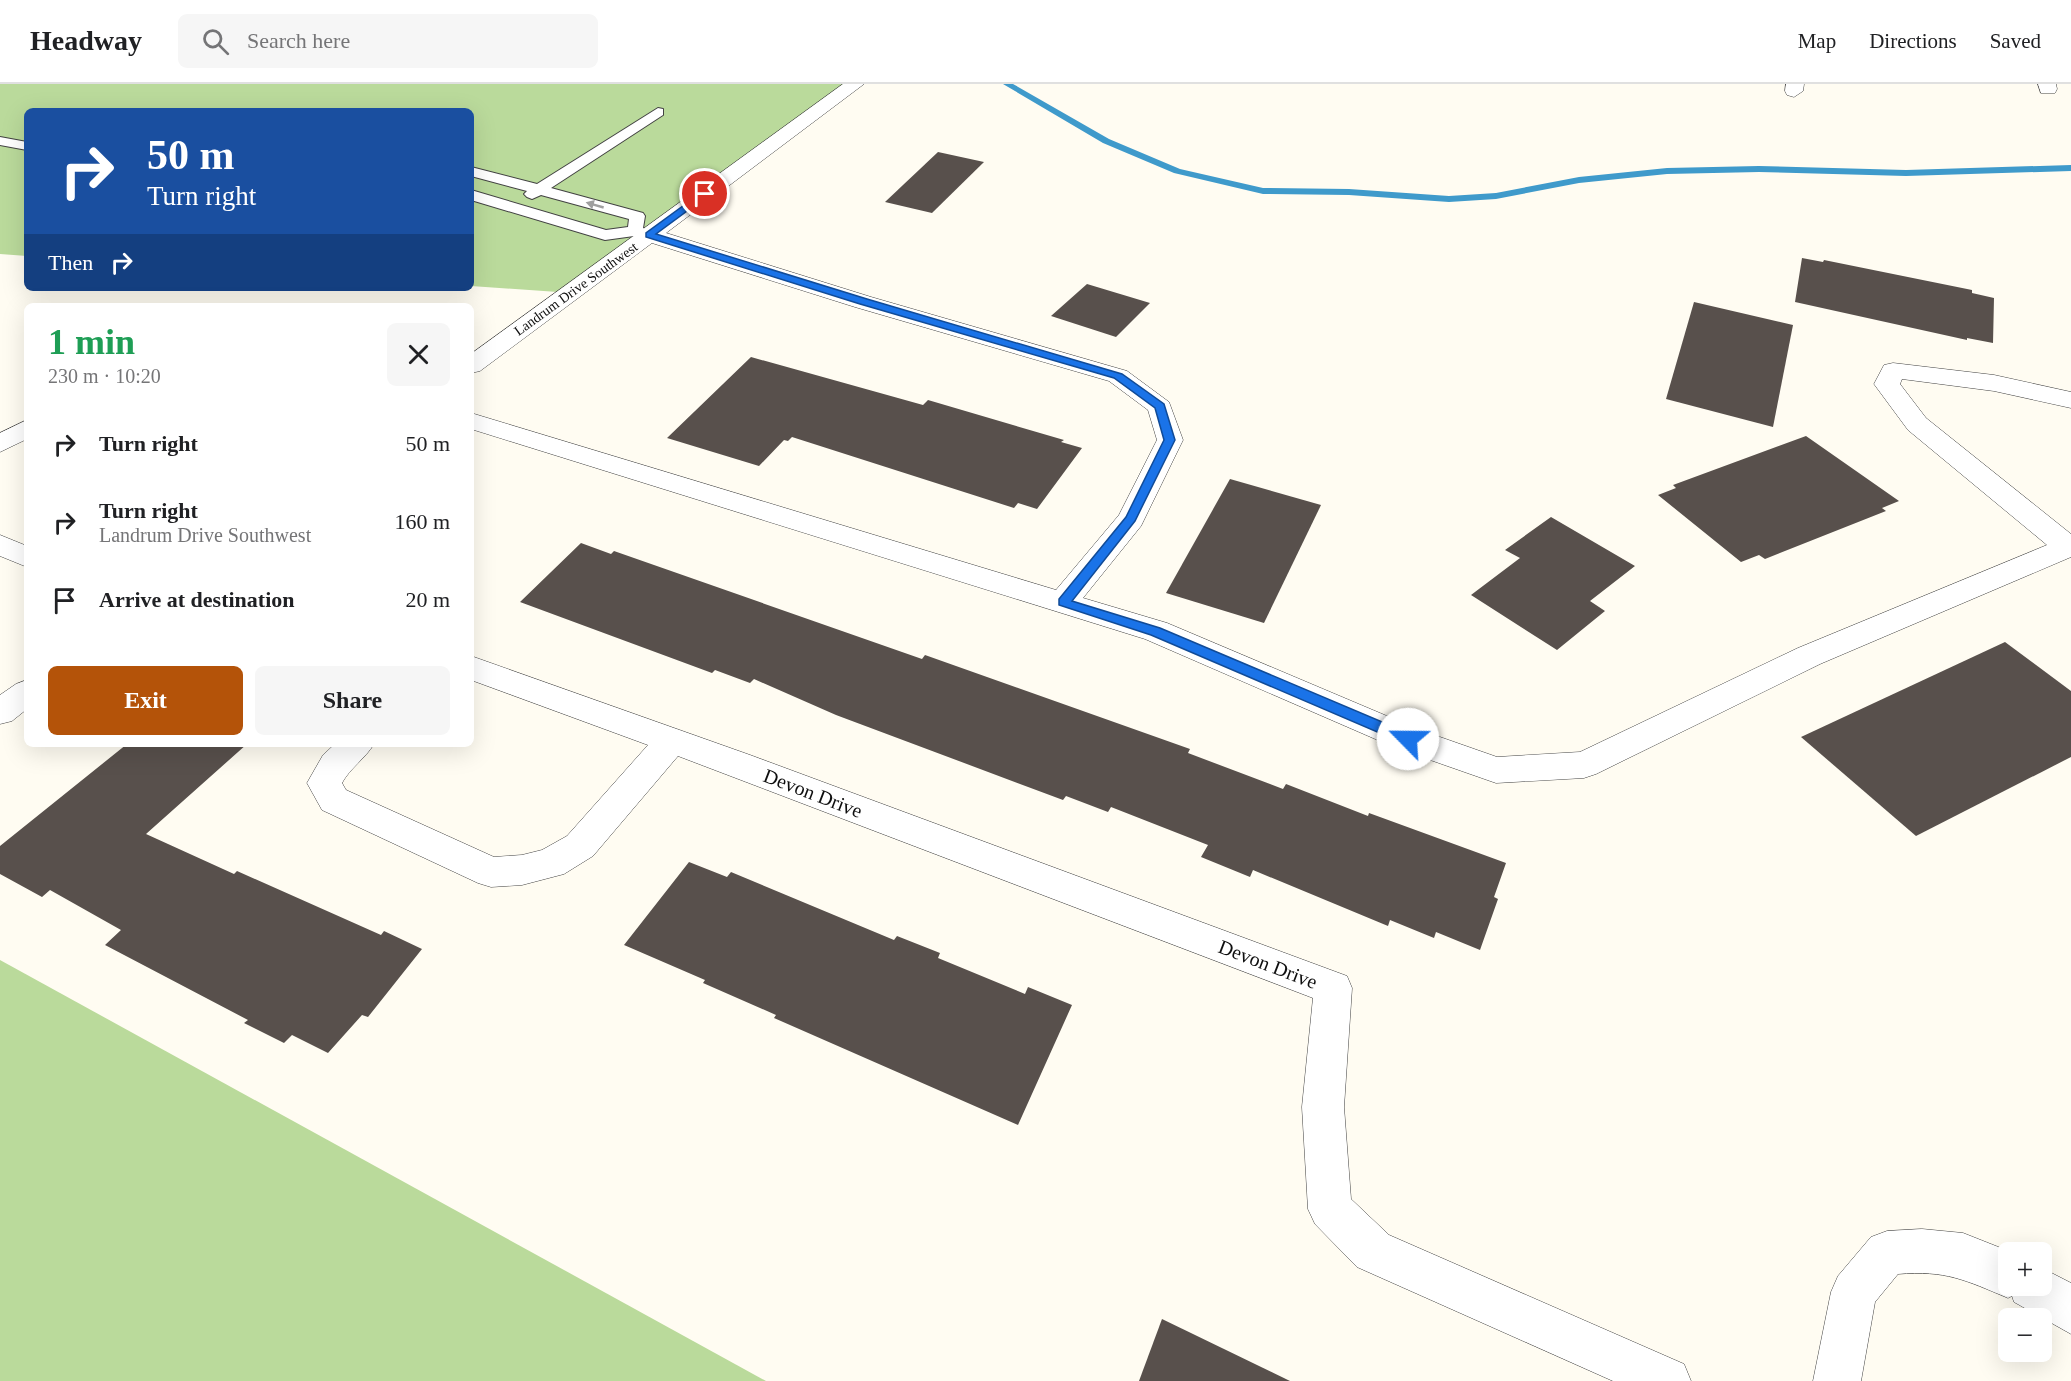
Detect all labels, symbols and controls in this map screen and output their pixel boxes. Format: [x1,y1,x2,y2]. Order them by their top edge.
search box [178,14,598,68]
text: Headway [30,25,142,56]
icon: search [199,25,232,58]
text: Search here [247,28,350,53]
text: Map [1798,29,1836,53]
text: Directions [1869,29,1957,53]
text: Saved [1990,29,2041,53]
icon: right [48,132,126,210]
text: 50 m [147,132,235,178]
pin [679,168,730,219]
icon: arrive [688,177,721,210]
text: Turn right [147,181,256,211]
one-way arrow [585,199,604,209]
street label: Landrum Drive Southwest [512,239,641,339]
icon: right [105,246,138,279]
text: Then [48,250,93,275]
text: 1 min [48,322,135,362]
button: close [387,323,450,386]
text: 230 m · 10:20 [48,365,161,387]
icon: right [48,428,81,461]
text: Turn right [99,431,198,456]
text: 50 m [405,431,450,456]
text: Turn right [99,498,198,523]
icon: right [48,506,81,539]
text: 160 m [394,509,450,534]
text: Landrum Drive Southwest [99,524,311,546]
icon: arrive [48,584,81,617]
text: Arrive at destination [99,587,295,612]
text: 20 m [405,587,450,612]
button: Exit [48,666,243,735]
button: Share [255,666,450,735]
position arrow [1376,707,1440,771]
street label: Devon Drive [761,764,866,822]
street label: Devon Drive [1216,935,1321,993]
map controls [1998,1242,2052,1362]
button: + [1998,1242,2052,1296]
button: − [1998,1308,2052,1362]

